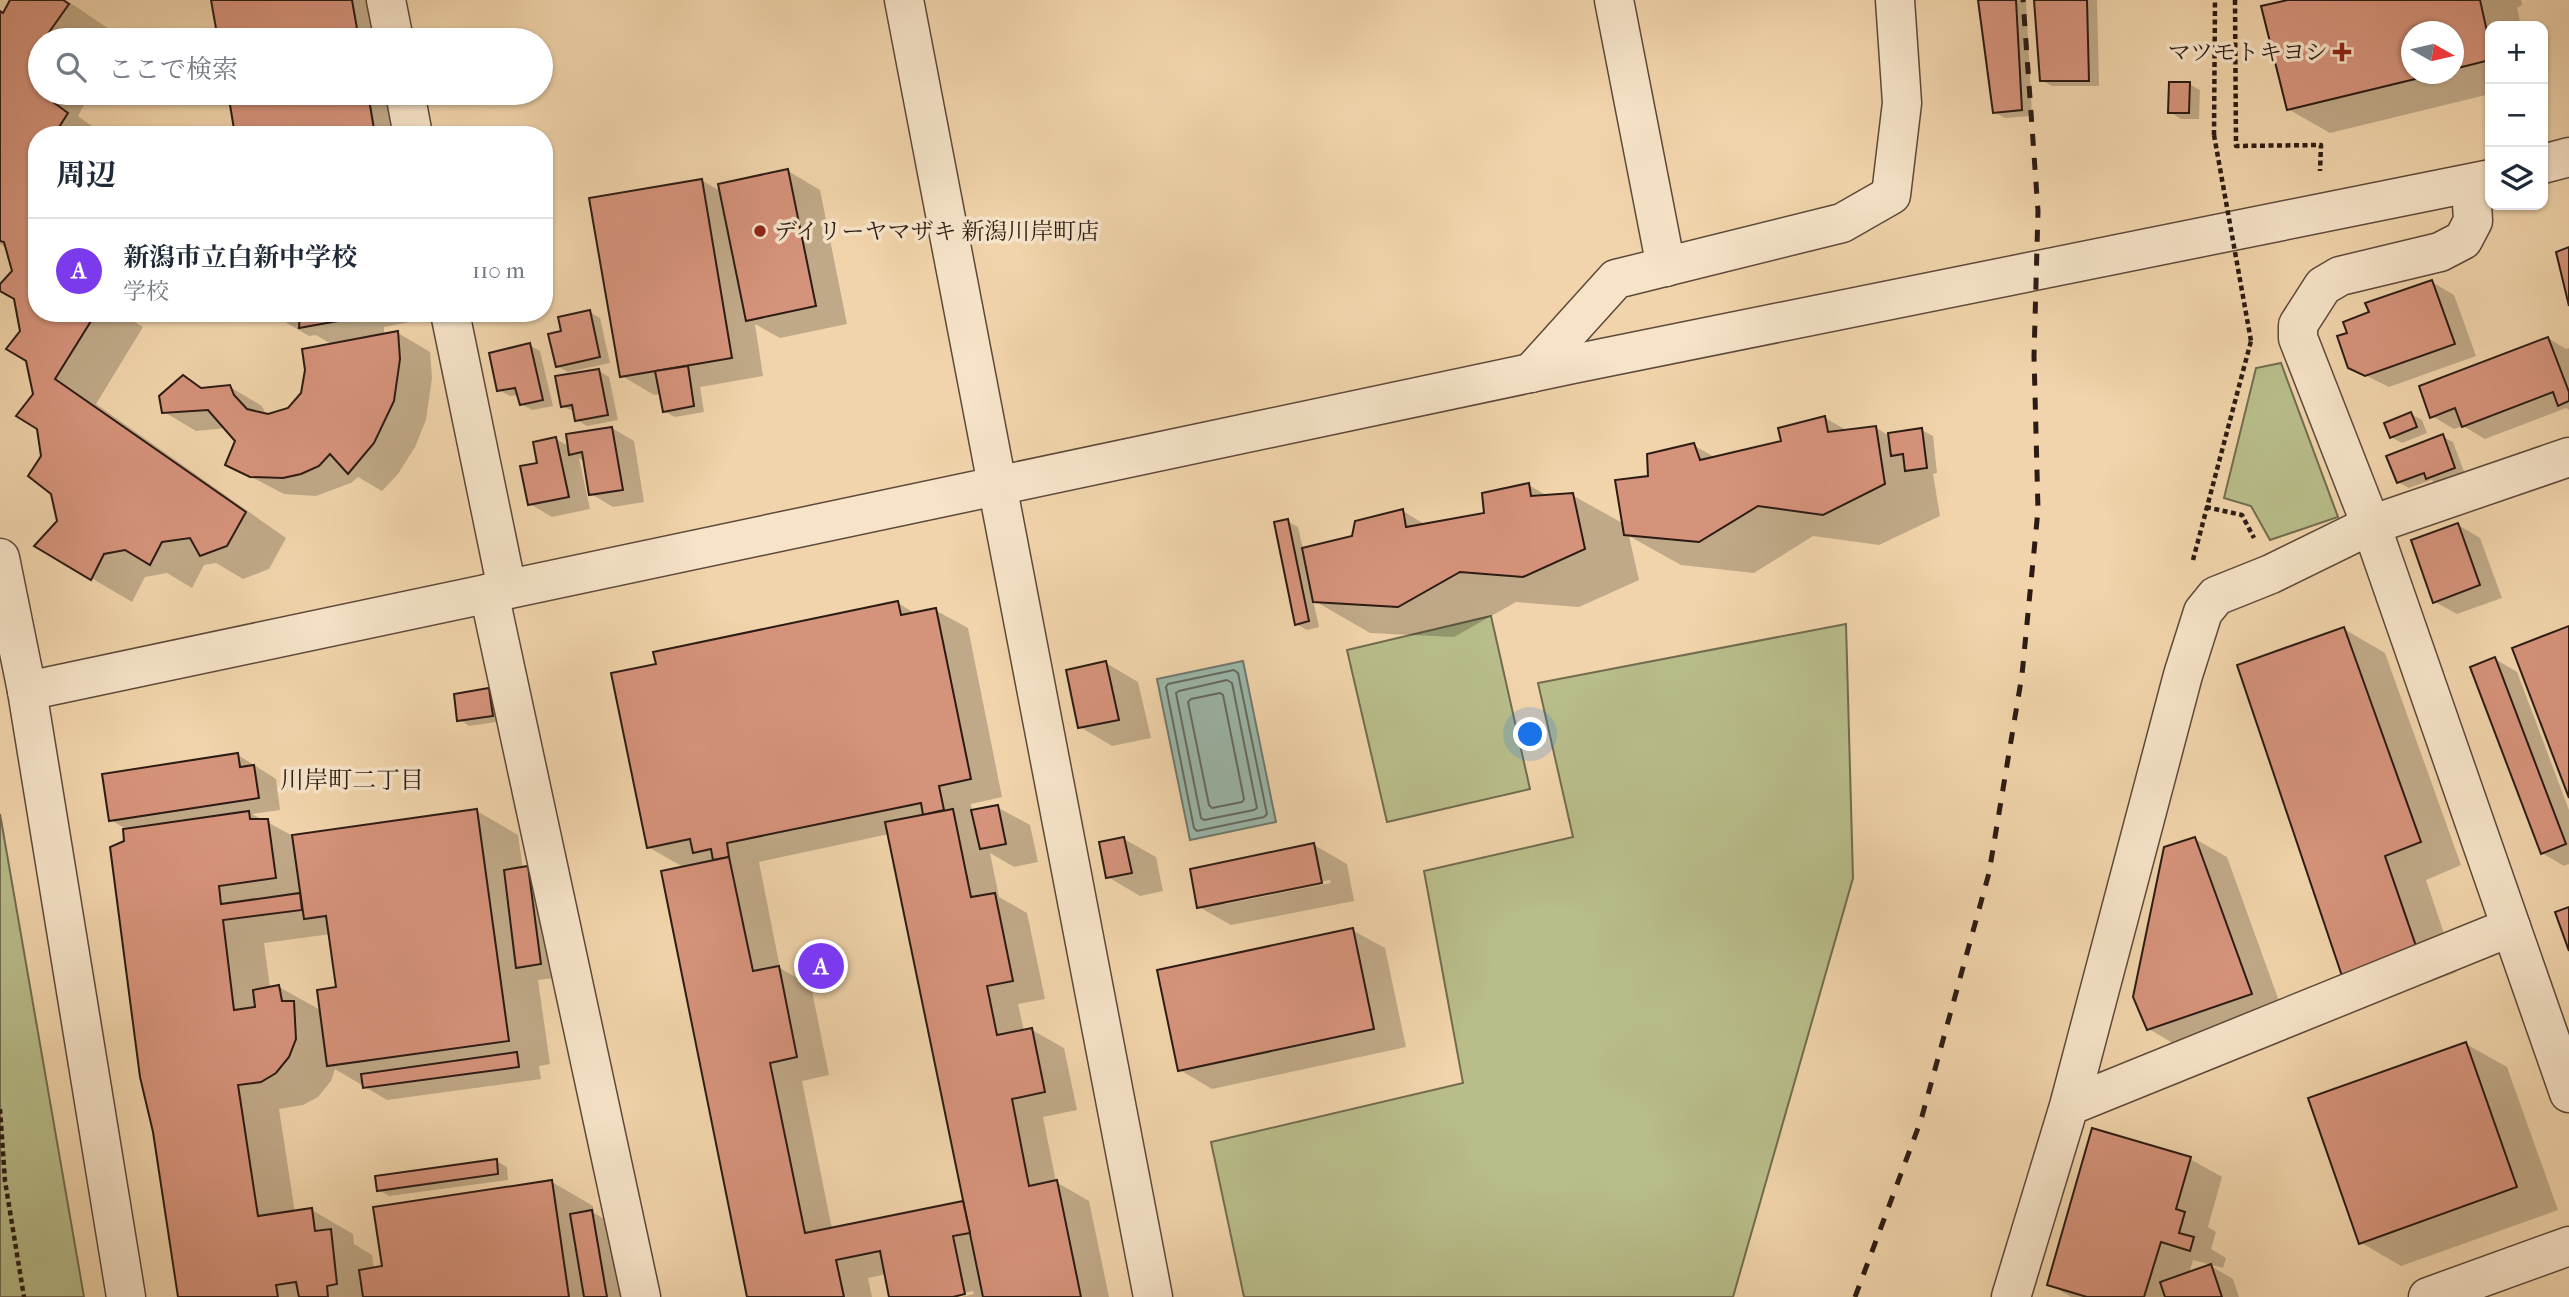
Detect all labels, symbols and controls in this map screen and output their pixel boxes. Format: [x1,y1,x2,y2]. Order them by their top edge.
north arrow [2401,21,2464,84]
map controls [2485,21,2548,210]
button: + [2485,21,2548,84]
search box [28,28,553,105]
place label: マツモトキヨシ [2168,39,2328,66]
marker: マツモトキヨシ [2334,44,2350,60]
icon: search [52,48,90,86]
text: ここで検索 [108,54,238,85]
button: − [2485,84,2548,147]
button: layers [2485,147,2548,210]
text: 周辺 [56,158,116,193]
place label: デイリーヤマザキ 新潟川岸町店 [774,218,1099,245]
marker: デイリーヤマザキ 新潟川岸町店 [752,223,768,239]
text: 新潟市立白新中学校 [123,242,357,273]
text: A [72,257,86,284]
text: 110 m [472,257,525,284]
text: 学校 [123,278,169,305]
your location [1513,717,1547,751]
district label: 川岸町二丁目 [280,766,424,794]
pin: A [798,940,844,992]

